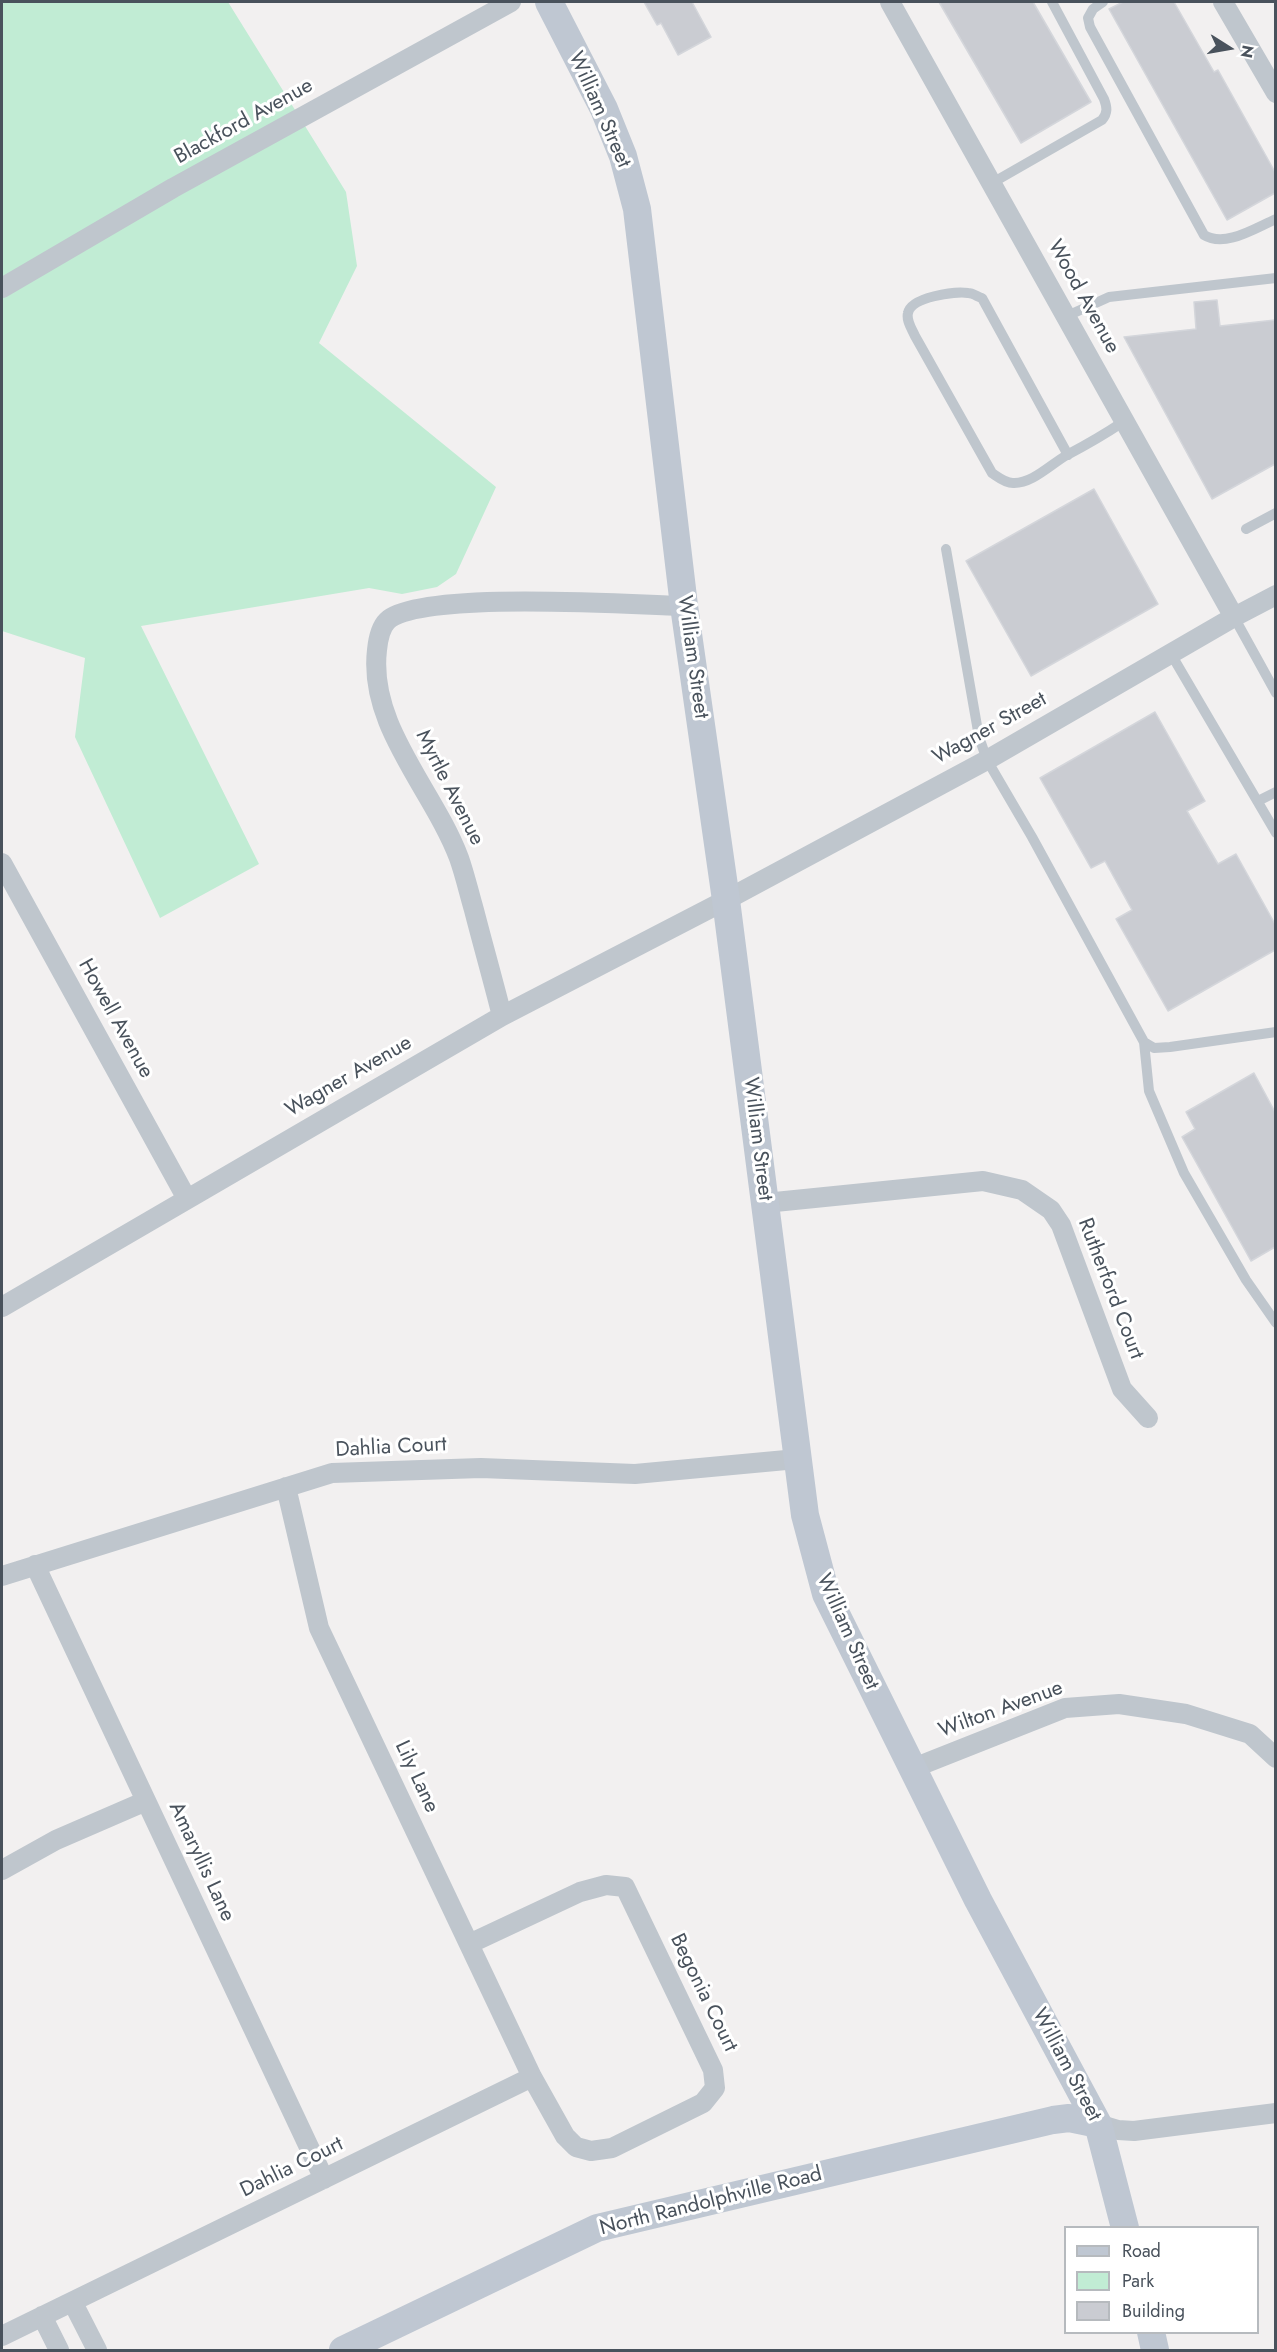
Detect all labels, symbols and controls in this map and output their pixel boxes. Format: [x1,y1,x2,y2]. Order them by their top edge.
north arrow [1199,18,1259,78]
text: N [1235,43,1260,60]
street label: William Street [562,48,636,172]
street label: Blackford Avenue [170,74,318,170]
street label: Wood Avenue [1042,236,1124,358]
street label: William Street [671,594,713,720]
street label: Wagner Street [929,687,1051,771]
street label: Myrtle Avenue [409,726,489,850]
street label: Howell Avenue [72,955,158,1083]
street label: Wagner Avenue [281,1031,417,1123]
street label: William Street [737,1076,777,1202]
street label: Rutherford Court [1072,1215,1148,1363]
street label: Dahlia Court [335,1433,447,1463]
street label: William Street [810,1570,884,1694]
street label: Wilton Avenue [935,1676,1067,1744]
street label: Lily Lane [388,1737,444,1817]
street label: Amaryllis Lane [162,1798,240,1926]
street label: Begonia Court [664,1930,742,2056]
street label: William Street [1026,2004,1106,2126]
street label: Dahlia Court [236,2132,348,2204]
street label: North Randolphville Road [597,2162,825,2242]
legend [1064,2226,1259,2334]
text: Road [1122,2238,1161,2264]
text: Park [1122,2268,1154,2294]
text: Building [1122,2298,1185,2324]

